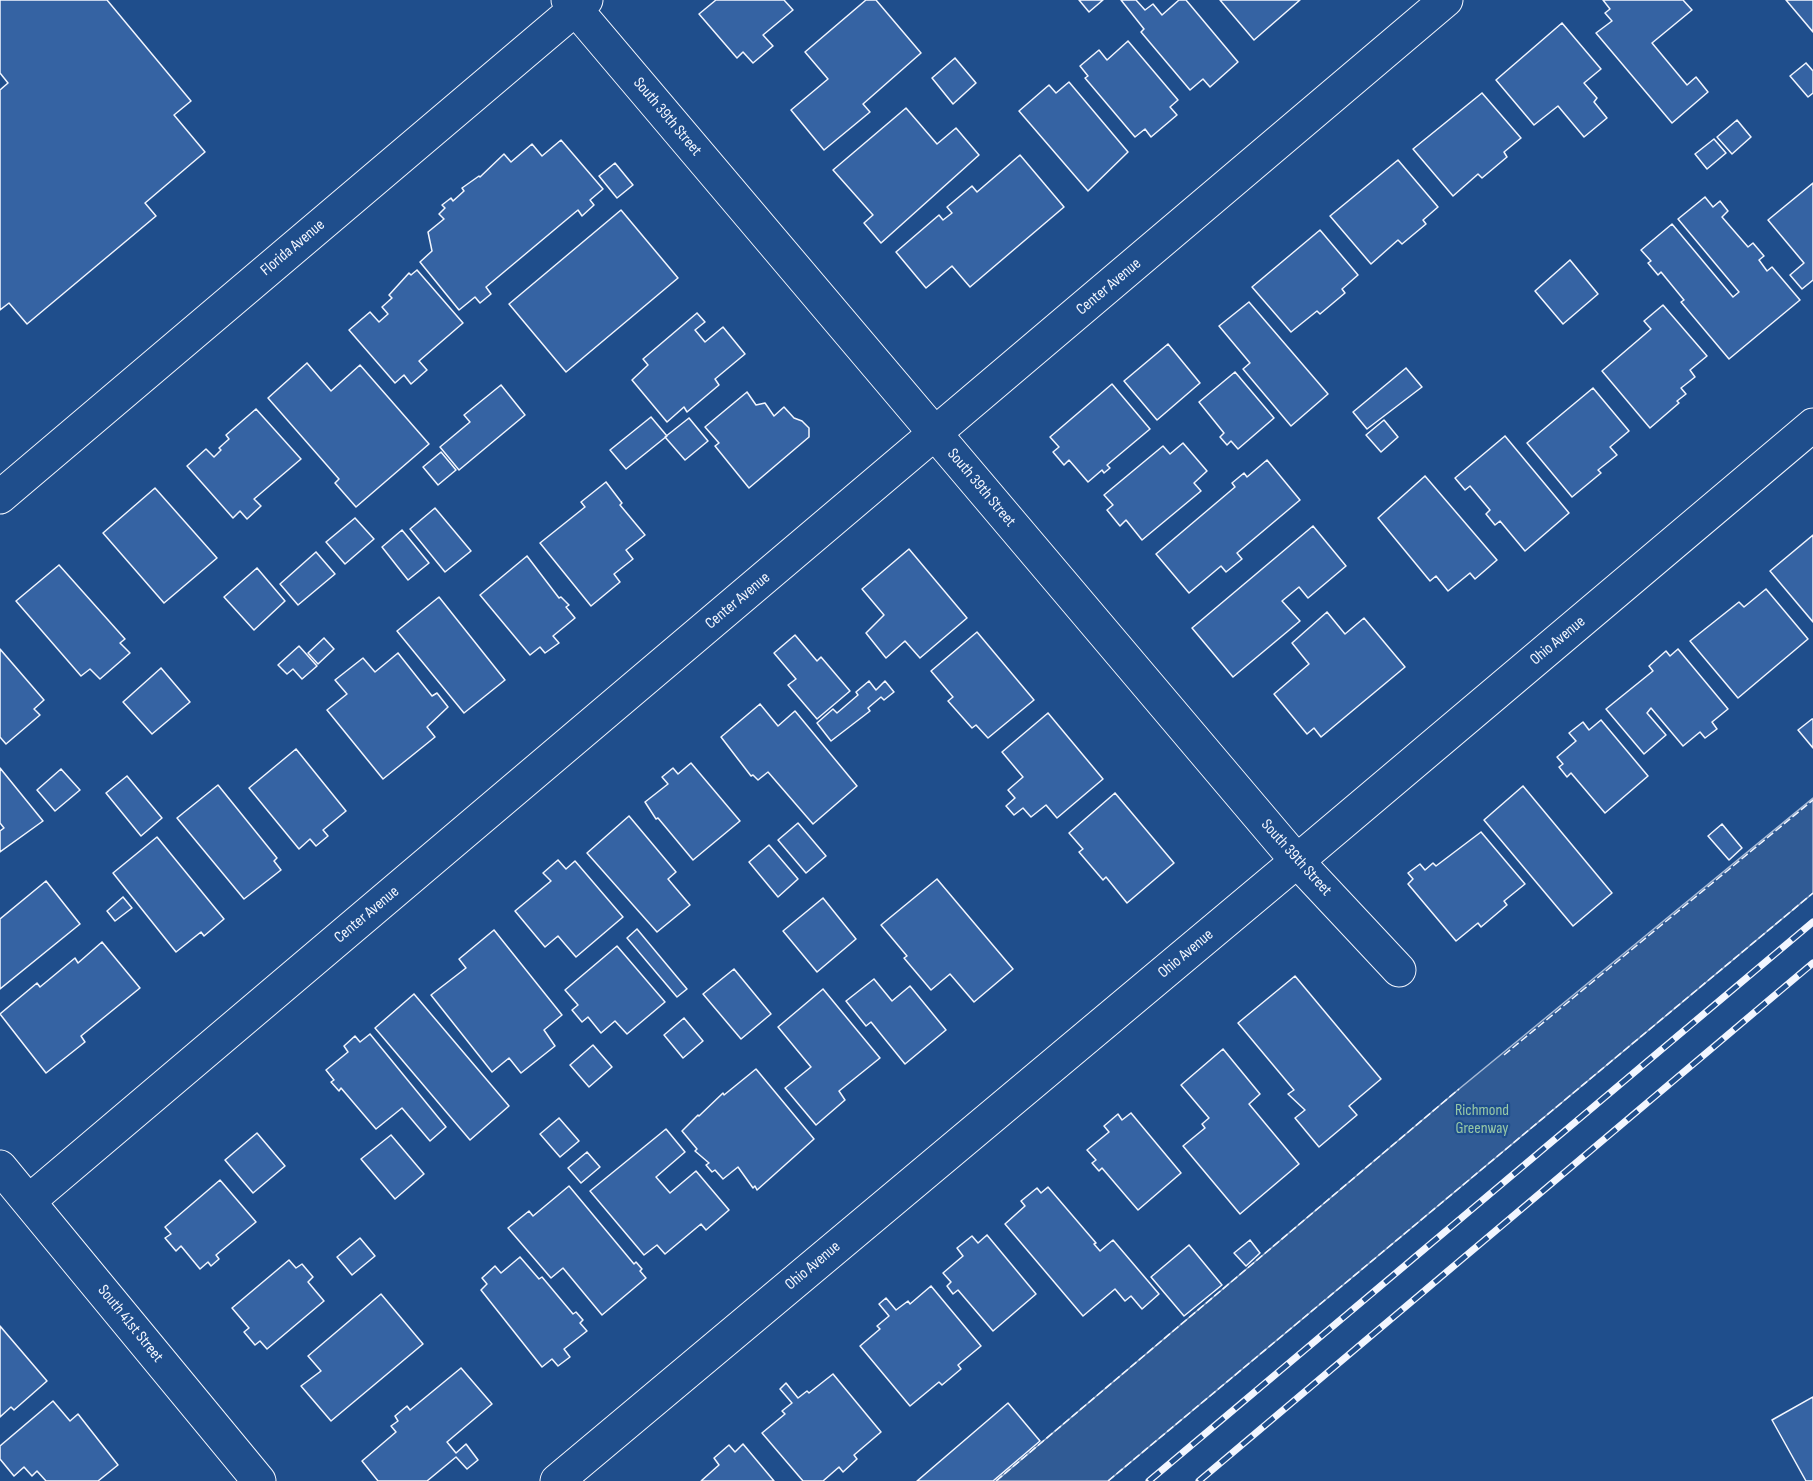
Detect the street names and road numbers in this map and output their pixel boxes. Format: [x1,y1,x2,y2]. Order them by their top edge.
street label: South 39th Street [629,74,705,160]
street label: Florida Avenue [257,216,329,280]
street label: Center Avenue [1073,254,1145,320]
street label: South 39th Street [943,445,1019,531]
street label: Center Avenue [702,568,774,634]
street label: Ohio Avenue [1527,612,1589,670]
street label: South 39th Street [1257,816,1335,900]
street label: Center Avenue [331,882,403,948]
street label: Ohio Avenue [1155,925,1217,983]
street label: Ohio Avenue [782,1237,844,1295]
street label: South 41st Street [93,1282,167,1366]

